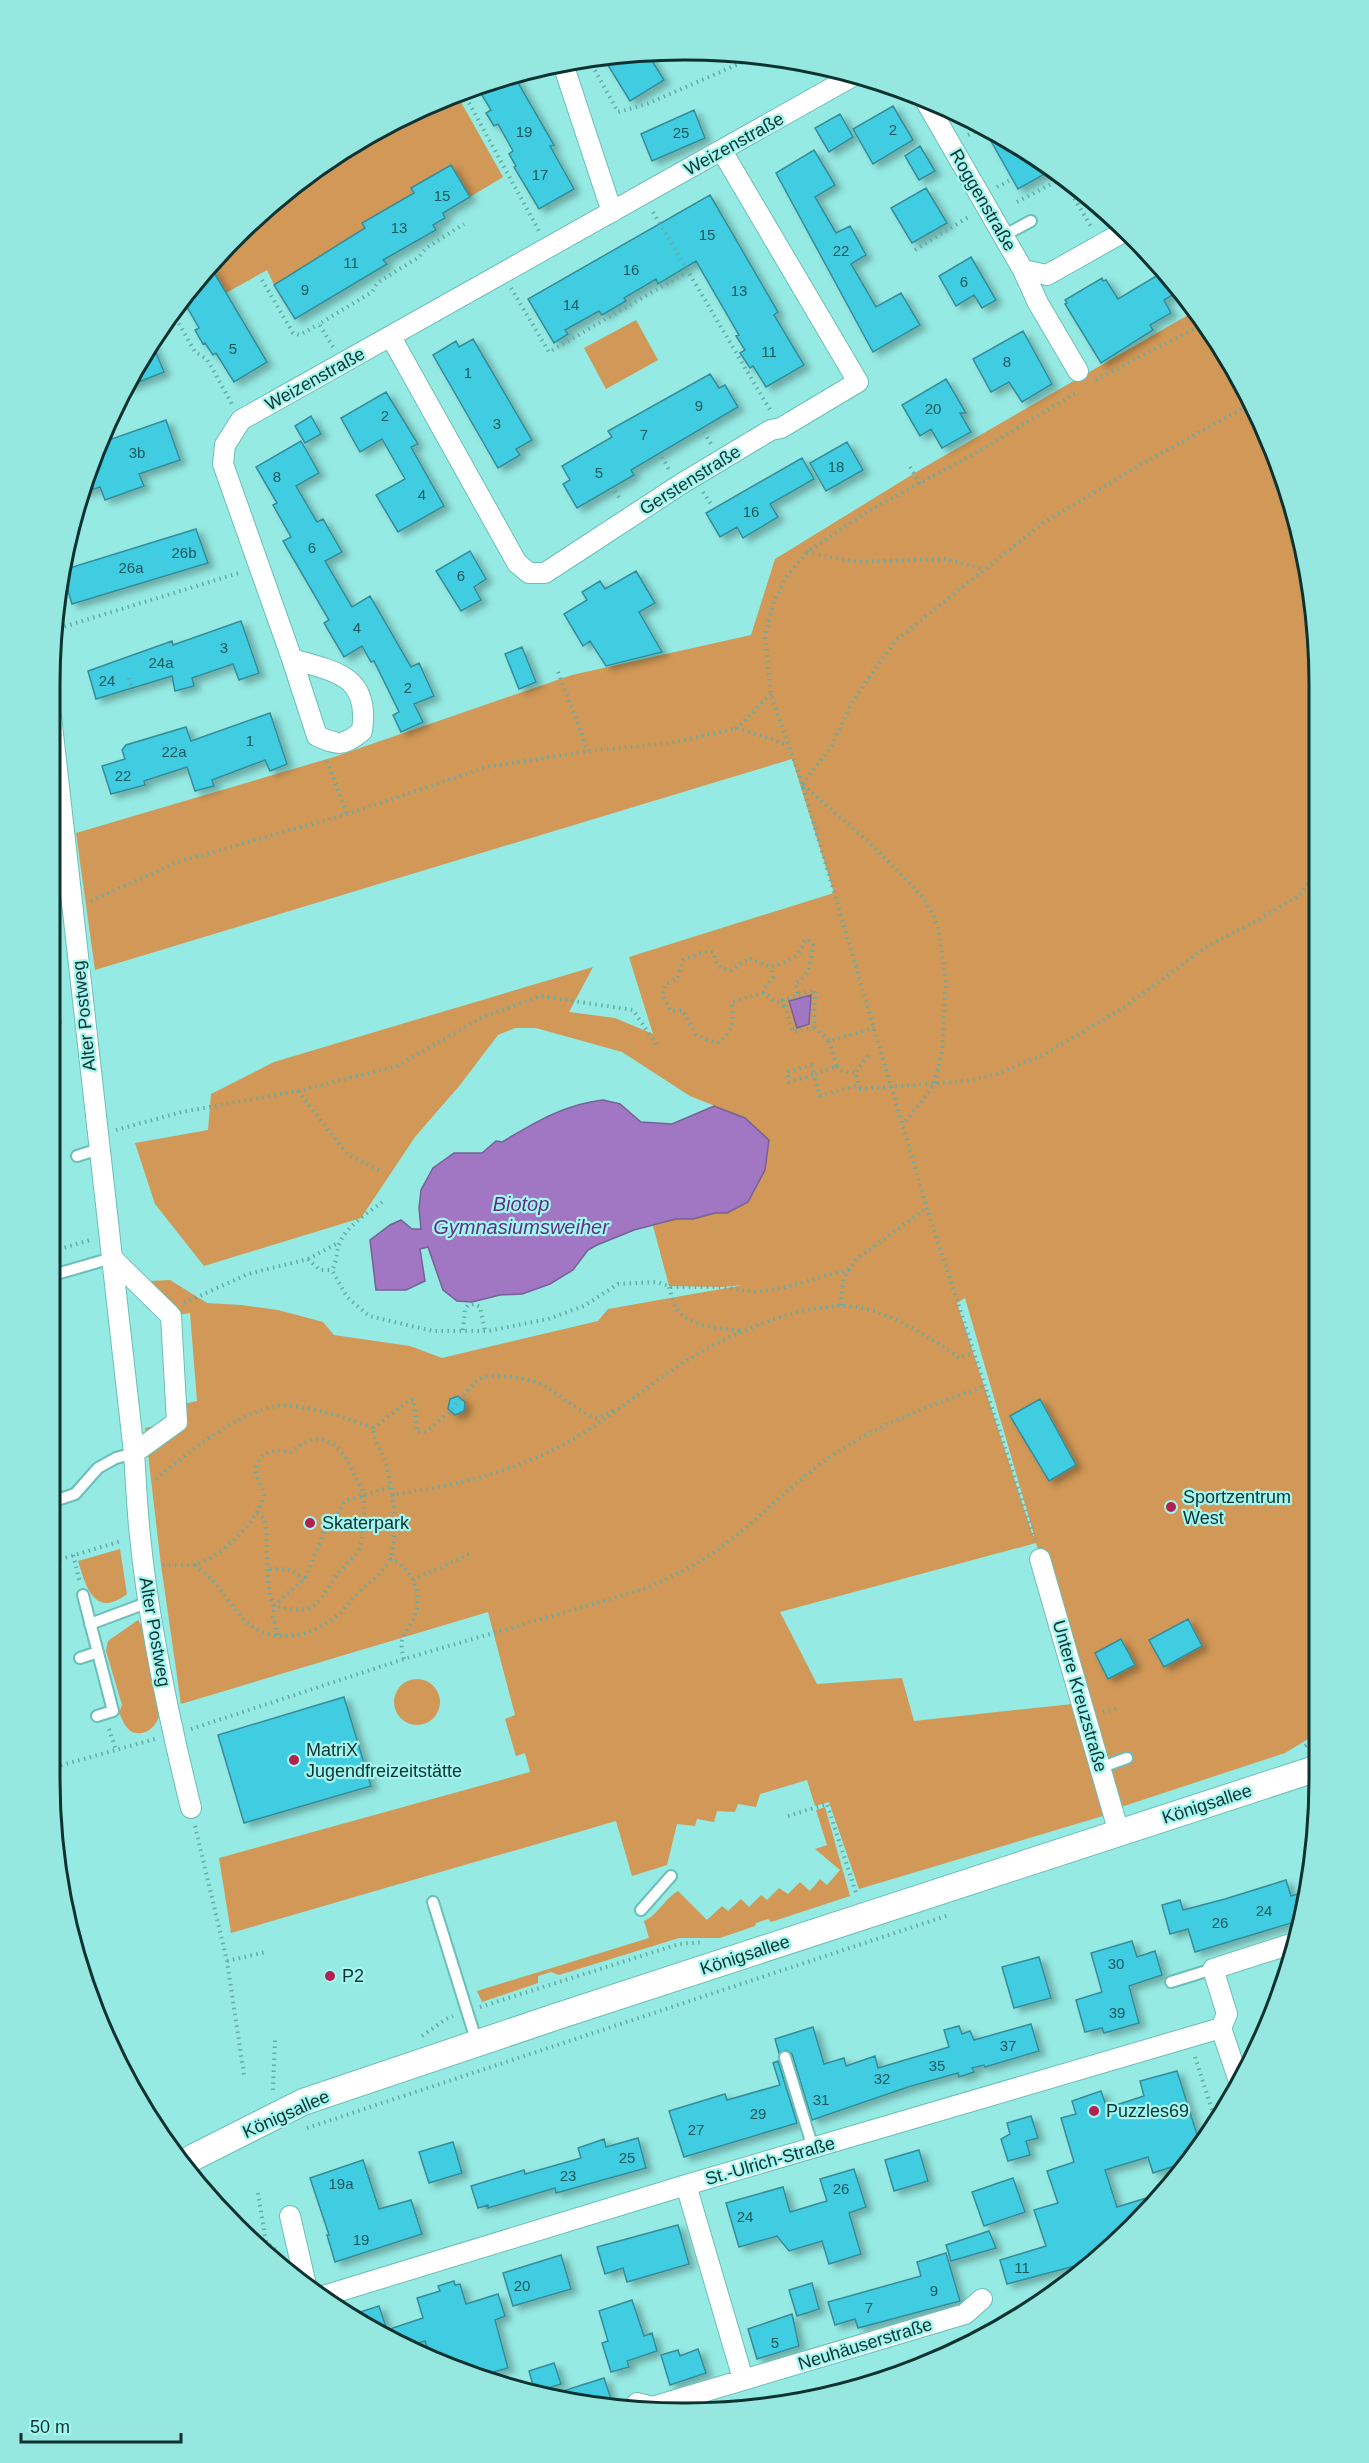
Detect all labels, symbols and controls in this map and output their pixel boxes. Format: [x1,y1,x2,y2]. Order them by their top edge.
street label: Weizenstraße [681,108,787,180]
house number: 2 [889,121,897,138]
house number: 19 [516,123,532,140]
house number: 25 [673,124,689,141]
street label: Roggenstraße [946,146,1020,254]
house number: 17 [532,166,548,183]
house number: 15 [434,187,450,204]
house number: 13 [391,219,407,236]
house number: 15 [699,226,715,243]
house number: 22 [833,242,849,259]
house number: 11 [343,254,359,271]
house number: 16 [623,261,639,278]
house number: 6 [960,273,968,290]
house number: 9 [301,281,309,298]
house number: 13 [731,282,747,299]
house number: 14 [563,296,579,313]
house number: 5 [229,340,237,357]
street label: Weizenstraße [262,343,368,415]
house number: 11 [761,343,777,360]
house number: 8 [1003,353,1011,370]
house number: 1 [464,364,472,381]
house number: 9 [695,397,703,414]
house number: 20 [925,400,941,417]
house number: 2 [381,407,389,424]
house number: 3 [493,415,501,432]
house number: 7 [640,426,648,443]
street label: Gerstenstraße [636,441,744,519]
house number: 3b [129,444,145,461]
house number: 18 [828,458,844,475]
house number: 5 [595,464,603,481]
house number: 8 [273,468,281,485]
house number: 4 [418,486,426,503]
house number: 16 [743,503,759,520]
house number: 6 [308,539,316,556]
house number: 26b [171,544,197,561]
house number: 26a [118,559,144,576]
house number: 6 [457,567,465,584]
house number: 4 [353,619,361,636]
house number: 3 [220,639,228,656]
house number: 24a [148,654,174,671]
house number: 24 [99,672,115,689]
house number: 2 [404,679,412,696]
house number: 1 [246,732,254,749]
house number: 22a [161,743,187,760]
house number: 22 [115,767,131,784]
street label: Alter Postweg [68,960,100,1072]
water label: Biotop Gymnasiumsweiher [433,1193,610,1238]
place label: Sportzentrum West [1183,1487,1291,1528]
marker: Sportzentrum West [1164,1500,1178,1514]
place label: Skaterpark [322,1513,410,1533]
marker: Skaterpark [303,1516,317,1530]
street label: Alter Postweg [136,1576,174,1688]
street label: Untere Kreuzstraße [1049,1618,1111,1774]
place label: MatriX Jugendfreizeitstätte [306,1740,462,1781]
marker: MatriX Jugendfreizeitstätte [287,1753,301,1767]
street label: Königsallee [1160,1780,1254,1828]
house number: 24 [1256,1902,1272,1919]
house number: 26 [1212,1914,1228,1931]
street label: Königsallee [698,1931,792,1979]
house number: 30 [1108,1955,1124,1972]
place label: P2 [342,1966,364,1986]
marker: P2 [323,1969,337,1983]
house number: 39 [1109,2004,1125,2021]
house number: 37 [1000,2037,1016,2054]
house number: 35 [929,2057,945,2074]
house number: 32 [874,2070,890,2087]
street label: Königsallee [239,2086,333,2142]
house number: 31 [813,2091,829,2108]
place label: Puzzles69 [1106,2101,1189,2121]
marker: Puzzles69 [1087,2104,1101,2118]
house number: 29 [750,2105,766,2122]
house number: 27 [688,2121,704,2138]
street label: St.-Ulrich-Straße [703,2133,837,2189]
house number: 25 [619,2149,635,2166]
house number: 23 [560,2167,576,2184]
house number: 19a [328,2175,354,2192]
house number: 26 [833,2180,849,2197]
house number: 24 [737,2208,753,2225]
house number: 19 [353,2231,369,2248]
house number: 11 [1014,2259,1030,2276]
house number: 20 [514,2277,530,2294]
house number: 9 [930,2282,938,2299]
house number: 7 [865,2299,873,2316]
street label: Neuhäuserstraße [796,2314,934,2374]
house number: 5 [771,2334,779,2351]
scale bar [21,2406,182,2444]
text: 50 m [30,2417,70,2437]

